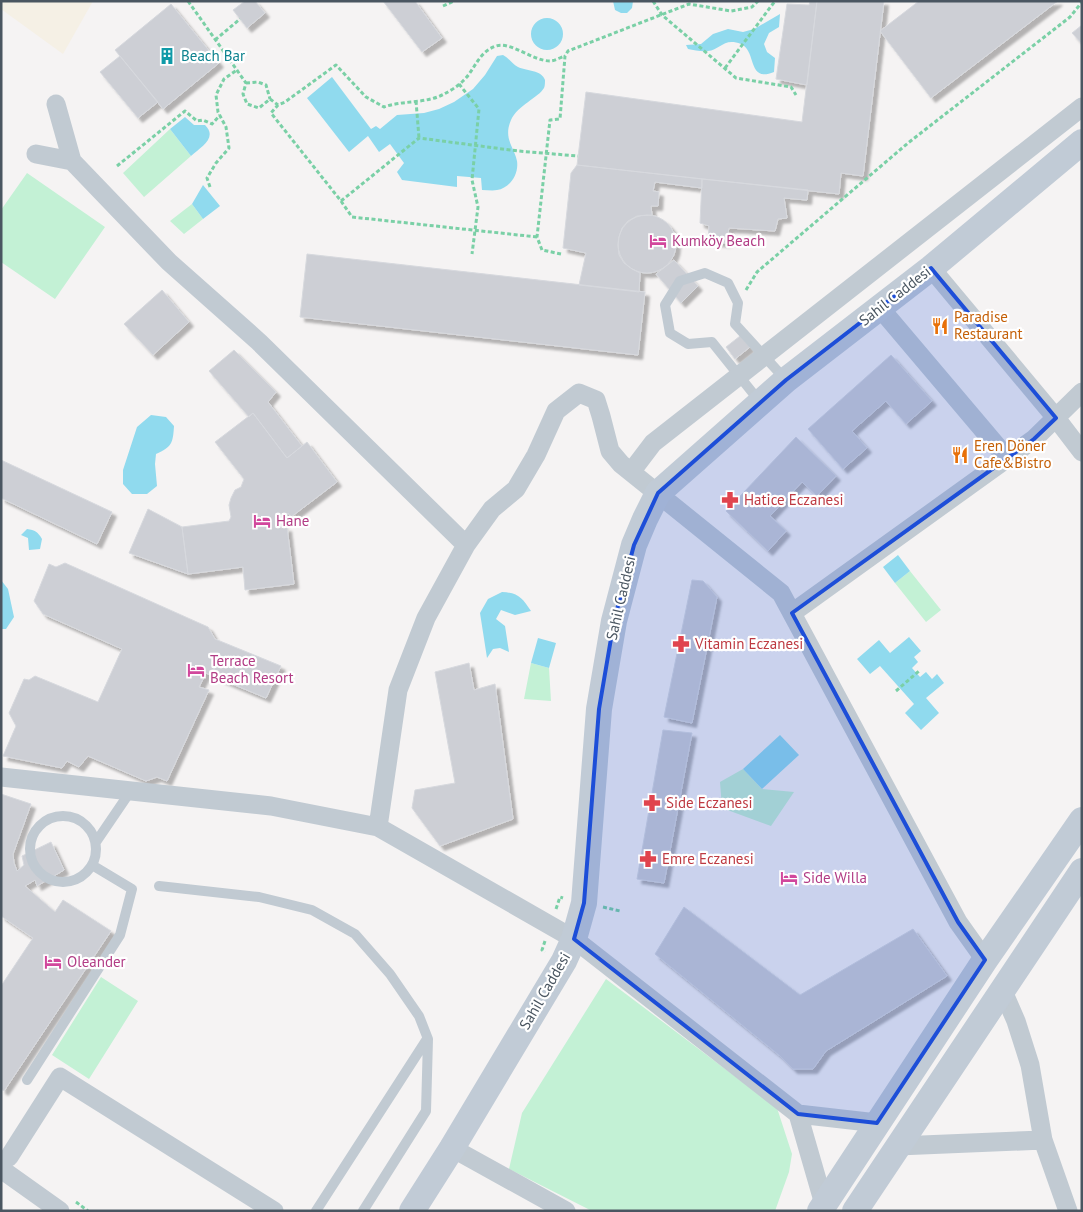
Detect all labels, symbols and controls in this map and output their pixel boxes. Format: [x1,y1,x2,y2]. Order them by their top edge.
building icon: Beach Bar [157,46,177,66]
place label: Beach Bar [181,46,245,65]
hotel icon: Kumköy Beach [648,231,668,251]
place label: Kumköy Beach [672,231,765,250]
street label: Sahil Caddesi [855,262,934,330]
place label: Paradise Restaurant [954,307,1023,343]
restaurant icon: Paradise Restaurant [930,316,950,336]
place label: Eren Döner Cafe&Bistro [974,436,1052,472]
restaurant icon: Eren Döner Cafe&Bistro [950,445,970,465]
pharmacy icon: Hatice Eczanesi [720,490,740,510]
place label: Hatice Eczanesi [744,490,844,509]
hotel icon: Hane [252,511,272,531]
place label: Hane [276,511,309,530]
street label: Sahil Caddesi [602,554,639,642]
pharmacy icon: Vitamin Eczanesi [671,634,691,654]
place label: Vitamin Eczanesi [694,634,803,653]
place label: Terrace Beach Resort [210,651,294,687]
hotel icon: Terrace Beach Resort [186,660,206,680]
pharmacy icon: Side Eczanesi [642,793,662,813]
place label: Side Eczanesi [666,793,753,812]
pharmacy icon: Emre Eczanesi [638,849,658,869]
place label: Emre Eczanesi [662,849,754,868]
hotel icon: Side Willa [779,868,799,888]
place label: Side Willa [803,868,867,887]
street label: Sahil Caddesi [515,949,574,1033]
hotel icon: Oleander [43,952,63,972]
place label: Oleander [67,952,126,971]

